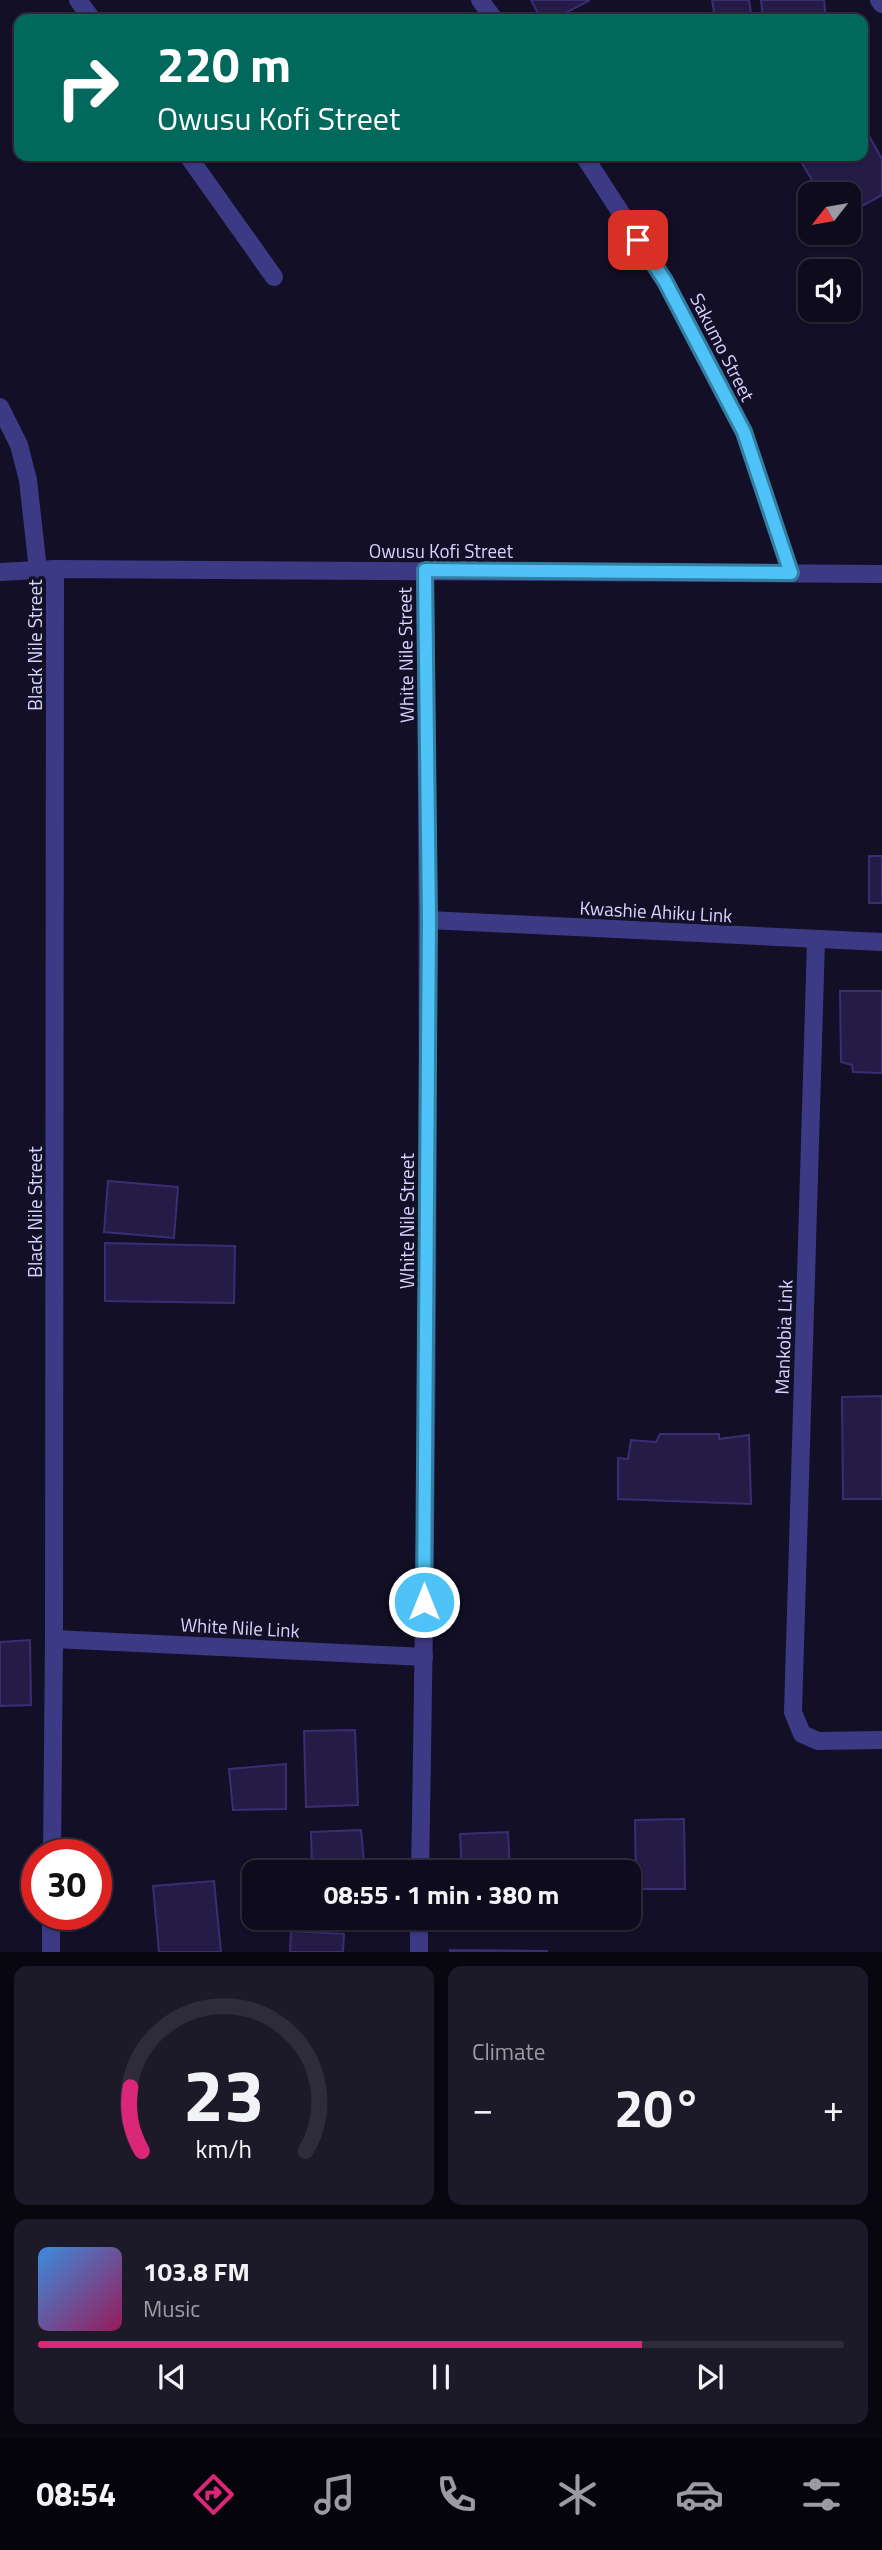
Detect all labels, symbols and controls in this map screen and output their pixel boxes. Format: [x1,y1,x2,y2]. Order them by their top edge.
text: 220 m [157,26,291,101]
icon: right [42,42,133,133]
text: Owusu Kofi Street [157,94,400,142]
north arrow [798,182,861,245]
map controls [798,182,861,322]
pin [608,210,668,270]
icon: arrive [619,221,657,259]
button: sound [798,259,861,322]
street label: Sakumo Street [683,288,763,406]
street label: Owusu Kofi Street [369,536,514,565]
street label: Black Nile Street [20,579,49,711]
street label: White Nile Street [389,587,421,723]
street label: Kwashie Ahiku Link [579,893,733,929]
street label: Black Nile Street [20,1146,49,1278]
street label: White Nile Street [392,1153,421,1289]
street label: Mankobia Link [767,1279,799,1395]
position arrow [387,1565,461,1639]
street label: White Nile Link [180,1609,300,1645]
speed limit sign: 30 [21,1839,112,1930]
text: 08:55 · 1 min · 380 m [324,1875,559,1914]
text: Climate [472,2034,545,2069]
text: 23 [183,2040,265,2150]
text: 20° [614,2068,702,2147]
text: − [472,2079,493,2137]
text: + [823,2079,844,2137]
text: km/h [196,2130,252,2168]
text: 103.8 FM [143,2252,250,2291]
text: Music [143,2291,200,2326]
icon: previous [153,2358,191,2396]
icon: pause [422,2358,460,2396]
icon: next [691,2358,729,2396]
text: 08:54 [36,2470,116,2518]
icon: directions [189,2470,238,2519]
icon: music [310,2470,359,2519]
icon: phone [432,2470,481,2519]
icon: climate [553,2470,602,2519]
icon: car [675,2470,724,2519]
icon: filters [797,2470,846,2519]

